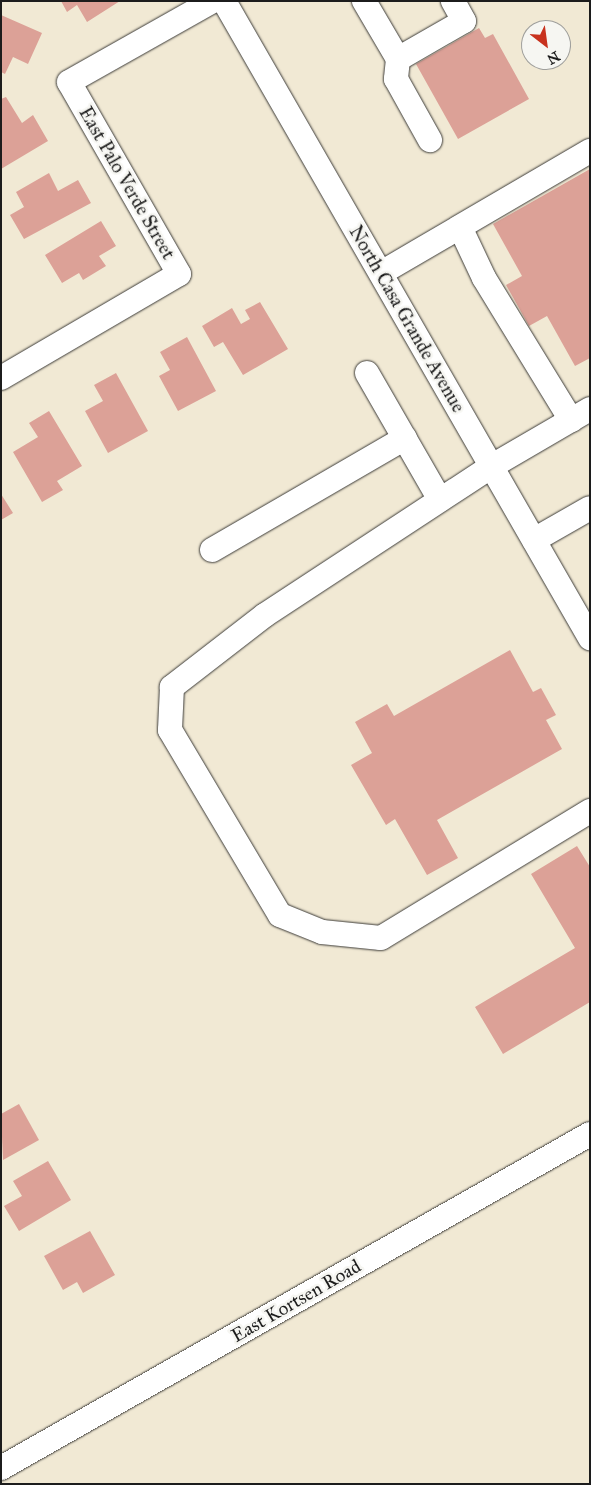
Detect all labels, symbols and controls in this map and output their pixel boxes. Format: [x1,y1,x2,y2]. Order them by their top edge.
north arrow [521,20,571,70]
text: N [544,47,563,68]
street label: East Palo Verde Street [74,103,180,263]
street label: North Casa Grande Avenue [344,222,470,416]
street label: East Kortsen Road [227,1255,365,1347]

